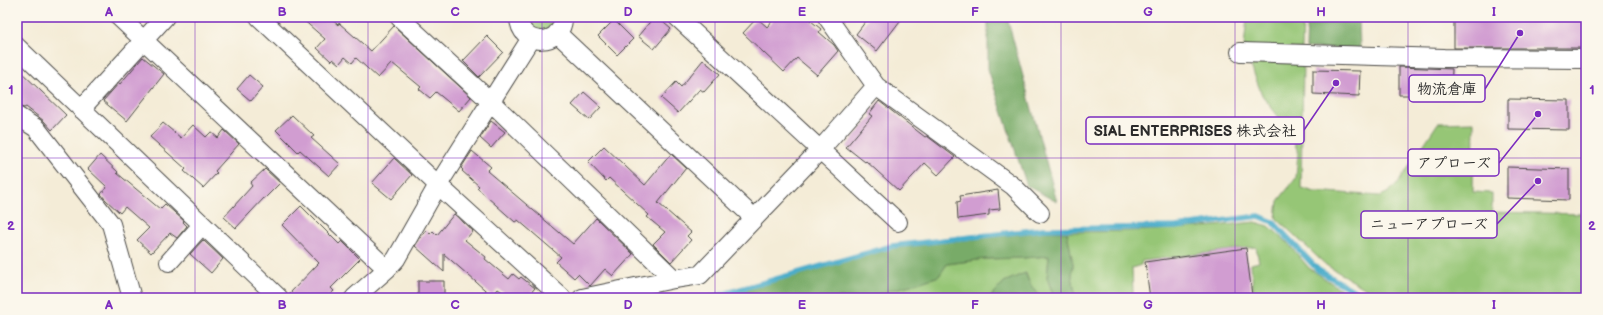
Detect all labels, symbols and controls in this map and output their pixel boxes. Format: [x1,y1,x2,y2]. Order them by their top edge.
text: A [104,4,113,20]
text: B [277,4,287,20]
text: C [450,4,460,20]
text: D [623,4,633,20]
text: E [798,4,807,20]
text: F [971,4,979,20]
text: G [1143,4,1153,20]
text: H [1316,4,1326,20]
text: I [1492,4,1496,20]
callout: 物流倉庫 [1409,75,1485,102]
text: 物流倉庫 [1417,80,1477,99]
text: 1 [8,82,14,98]
text: 1 [1589,82,1595,98]
callout: SIAL ENTERPRISES 株式会社 [1086,117,1304,144]
text: SIAL ENTERPRISES 株式会社 [1094,122,1296,141]
callout: アプローズ [1408,149,1499,176]
text: アプローズ [1417,154,1491,173]
callout: ニューアプローズ [1361,211,1497,238]
text: ニューアプローズ [1370,215,1488,234]
text: 2 [7,218,15,234]
text: 2 [1588,218,1596,234]
text: A [104,297,113,313]
text: B [277,297,287,313]
text: C [450,297,460,313]
text: D [623,297,633,313]
text: E [798,297,807,313]
text: F [971,297,979,313]
text: G [1143,297,1153,313]
text: H [1316,297,1326,313]
text: I [1492,297,1496,313]

